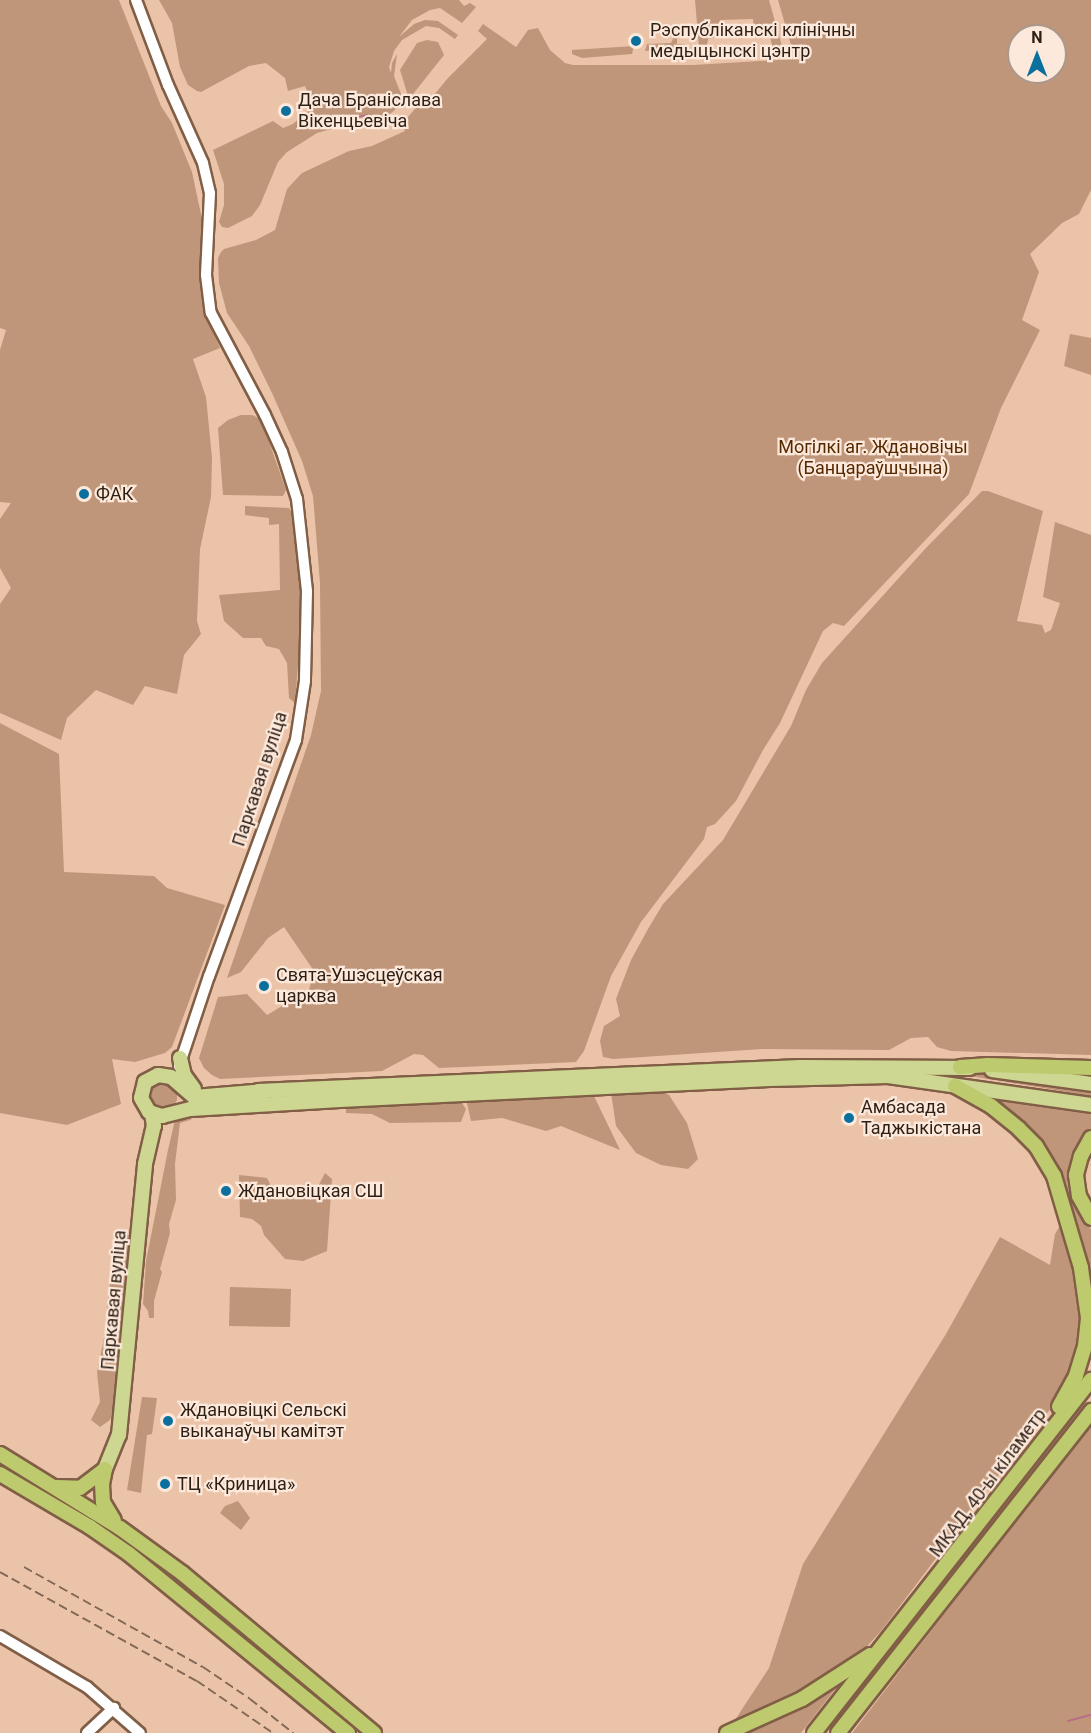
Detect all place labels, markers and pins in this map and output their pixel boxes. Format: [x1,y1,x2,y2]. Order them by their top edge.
place label: Рэспубліканскі клінічны медыцынскі цэнтр [650,20,855,63]
marker: Рэспубліканскі клінічны медыцынскі цэнтр [627,32,645,50]
place label: Дача Браніслава Вікенцьевіча [298,90,441,132]
marker: Дача Браніслава Вікенцьевіча [279,104,293,118]
place label: ФАК [96,483,133,505]
marker: ФАК [77,487,91,501]
place label: Свята-Ушэсцеўская царква [276,965,443,1008]
marker: Свята-Ушэсцеўская царква [257,979,271,993]
place label: Амбасада Таджыкістана [861,1097,981,1140]
marker: Амбасада Таджыкістана [842,1111,856,1125]
place label: Ждановіцкая СШ [238,1180,383,1202]
marker: Ждановіцкая СШ [219,1184,233,1198]
place label: Ждановіцкі Сельскі выканаўчы камітэт [180,1400,347,1442]
marker: Ждановіцкі Сельскі выканаўчы камітэт [161,1414,175,1428]
place label: ТЦ «Криница» [177,1473,295,1495]
marker: ТЦ «Криница» [158,1477,172,1491]

